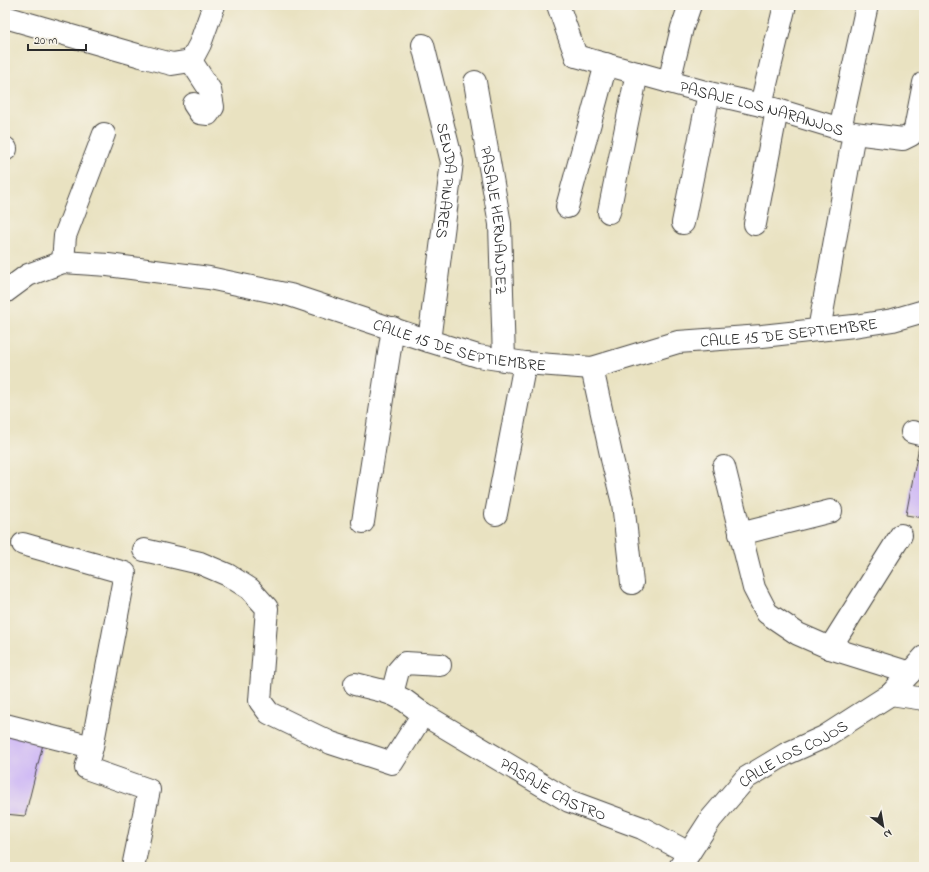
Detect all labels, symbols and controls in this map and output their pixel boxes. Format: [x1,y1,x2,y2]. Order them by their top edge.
scale bar [28,26,86,52]
text: 20 m [34,32,57,50]
street label: PASAJE LOS NARANJOS [677,75,846,143]
street label: SENDA PINARES [428,120,462,240]
street label: PASAJE HERNANDEZ [473,144,512,295]
street label: CALLE 15 DE SEPTIEMBRE [370,313,547,379]
street label: CALLE 15 DE SEPTIEMBRE [699,313,879,354]
street label: CALLE LOS COJOS [733,715,853,793]
street label: PASAJE CASTRO [495,752,609,828]
north arrow [863,806,903,846]
text: N [880,825,895,842]

